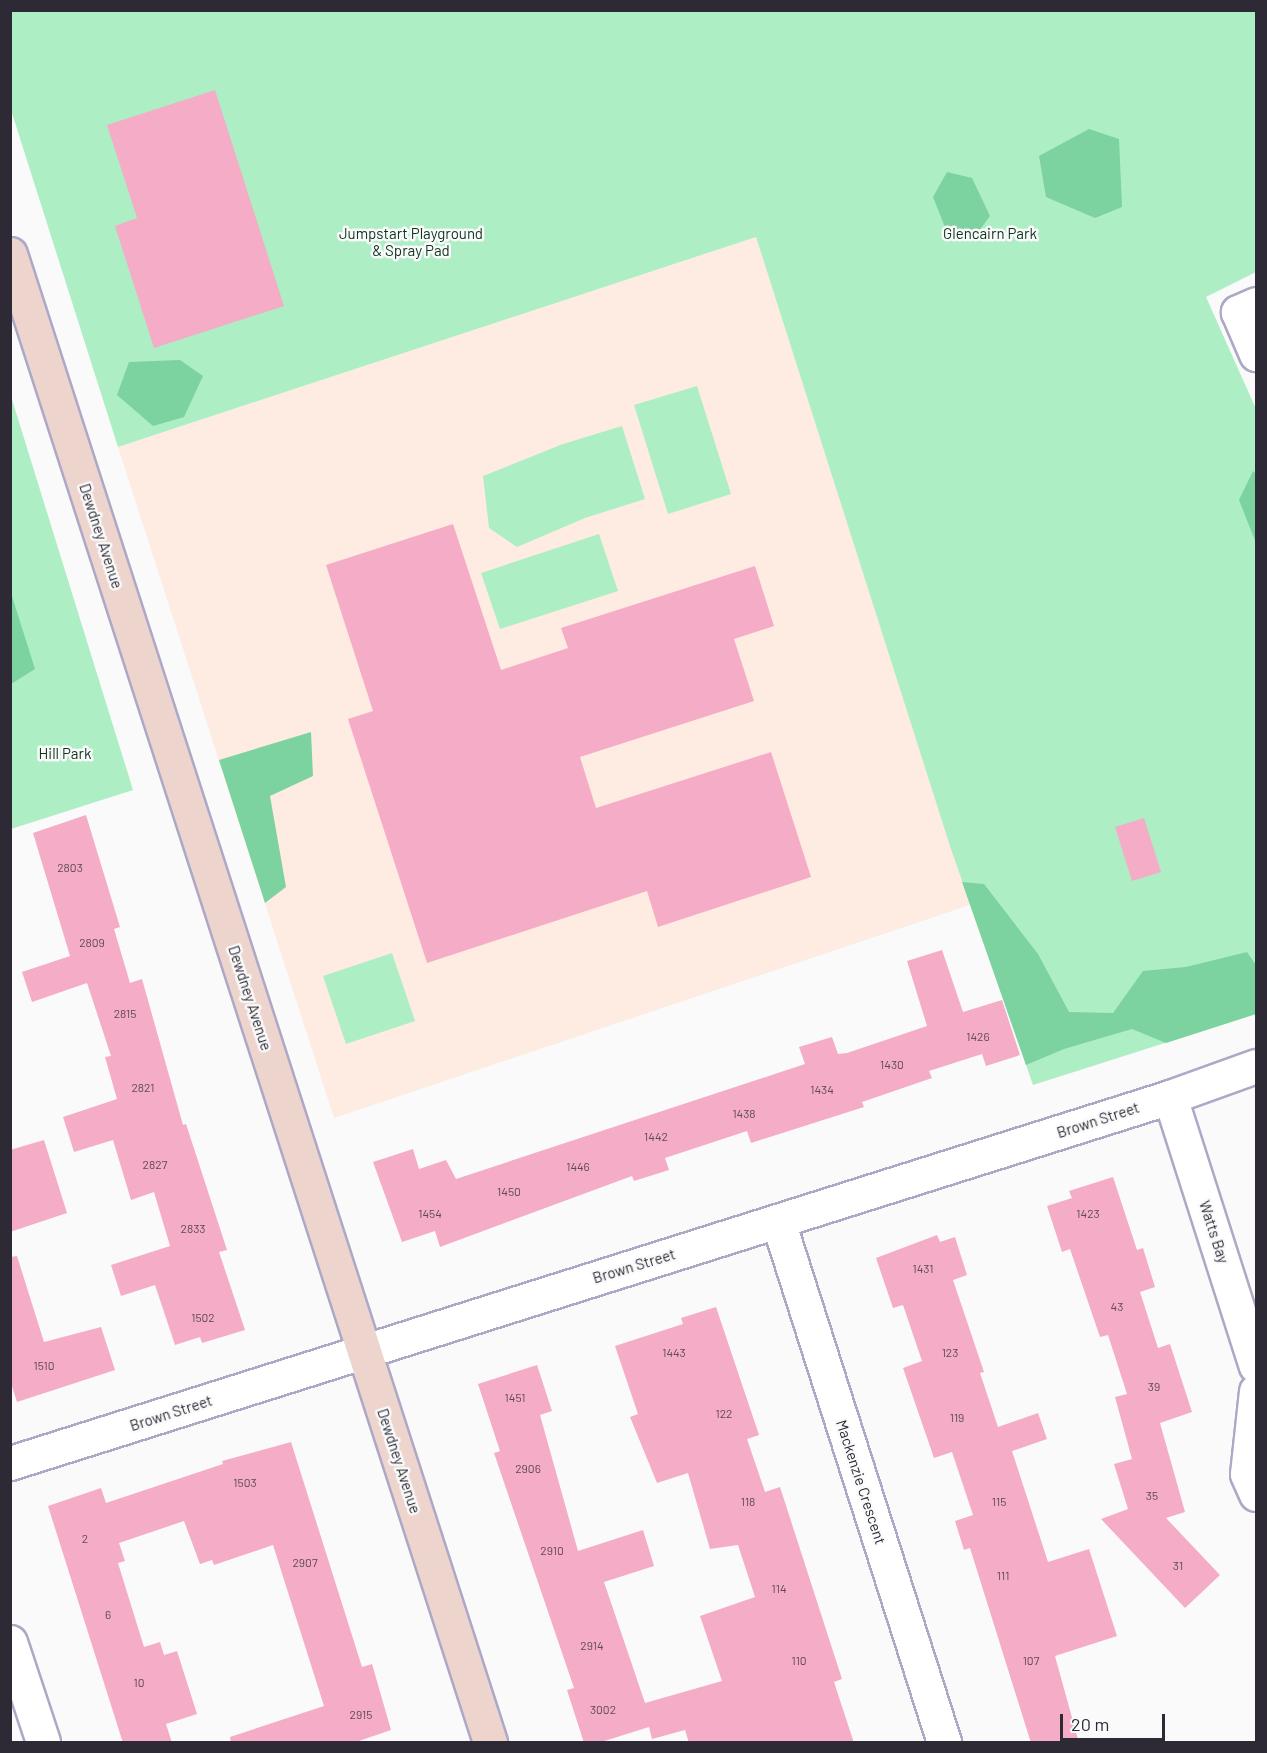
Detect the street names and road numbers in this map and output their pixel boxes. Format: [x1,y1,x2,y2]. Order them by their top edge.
street label: Dewdney Avenue [76,481,126,591]
street label: Dewdney Avenue [225,943,275,1053]
street label: Brown Street [1055,1098,1141,1142]
street label: Watts Bay [1195,1198,1233,1266]
street label: Brown Street [590,1245,678,1287]
street label: Brown Street [128,1391,214,1435]
street label: Dewdney Avenue [374,1406,424,1516]
street label: Mackenzie Crescent [832,1417,890,1547]

